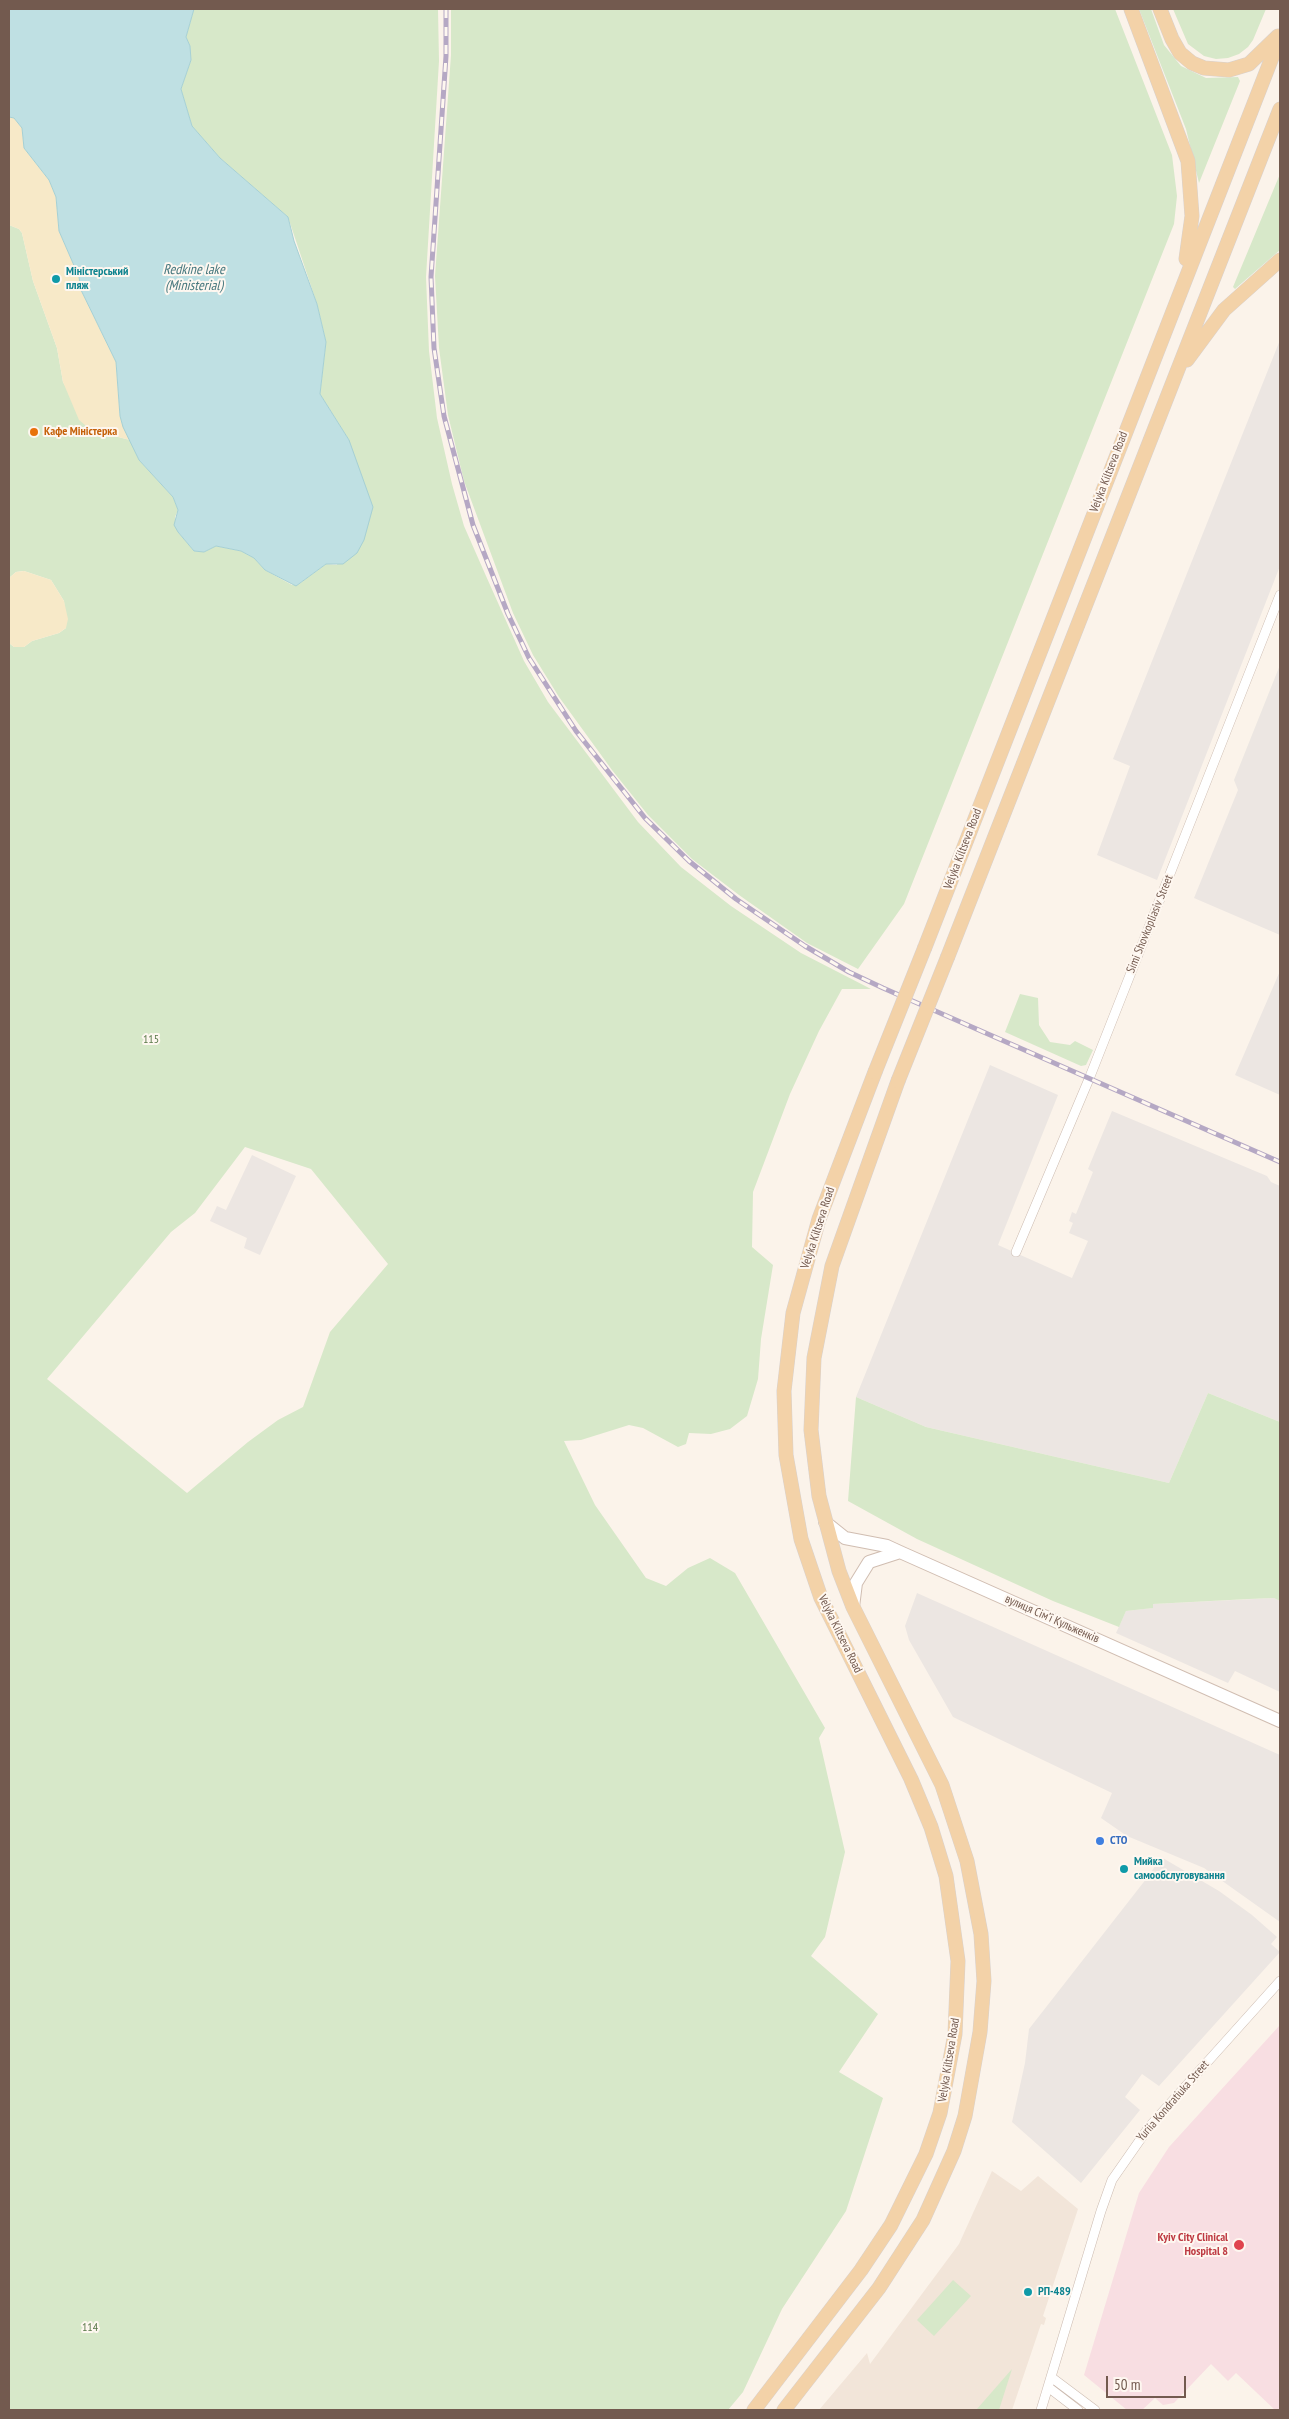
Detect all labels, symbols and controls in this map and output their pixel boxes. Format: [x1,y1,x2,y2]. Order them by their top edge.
water label: Redkine lake (Ministerial) [163,262,225,294]
place label: Міністерський пляж [66,265,128,293]
marker: Міністерський пляж [50,273,62,285]
place label: Кафе Міністерка [44,425,117,439]
marker: Кафе Міністерка [28,426,40,438]
street label: Velyka Kiltseva Road [1087,430,1131,514]
street label: Velyka Kiltseva Road [941,807,985,891]
street label: Simi Shovkopliasiv Street [1124,873,1176,975]
park label: 115 [143,1033,159,1047]
street label: Velyka Kiltseva Road [798,1185,838,1271]
street label: вулиця Сімʼї Кульженків [1003,1592,1101,1646]
street label: Velyka Kiltseva Road [815,1593,865,1675]
place label: СТО [1110,1834,1127,1848]
marker: СТО [1094,1835,1106,1847]
place label: Мийка самообслуговування [1134,1855,1225,1883]
marker: Мийка самообслуговування [1118,1863,1130,1875]
street label: Velyka Kiltseva Road [935,2017,963,2103]
street label: Yuriia Kondratiuka Street [1134,2057,1212,2145]
place label: Kyiv City Clinical Hospital 8 [1158,2231,1228,2259]
marker: Kyiv City Clinical Hospital 8 [1232,2238,1246,2252]
place label: РП-489 [1038,2285,1071,2299]
marker: РП-489 [1022,2286,1034,2298]
park label: 114 [82,2321,98,2335]
scale bar [1109,2366,1189,2398]
text: 50 m [1114,2375,1140,2394]

